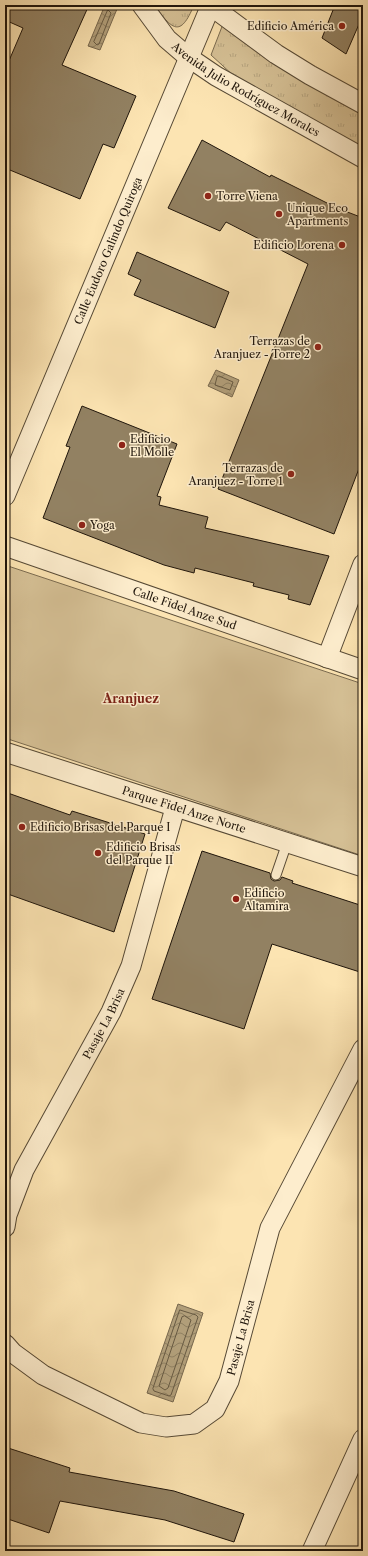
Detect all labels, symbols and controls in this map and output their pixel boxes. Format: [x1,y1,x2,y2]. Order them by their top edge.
place label: Edificio América [247,19,334,33]
marker: Edificio América [337,21,347,31]
street label: Avenida Julio Rodríguez Morales [168,38,322,140]
street label: Calle Eudoro Galindo Quiroga [71,175,145,327]
place label: Torre Viena [216,189,278,203]
marker: Torre Viena [203,191,213,201]
place label: Unique Eco Apartments [286,201,348,228]
marker: Unique Eco Apartments [274,209,284,219]
place label: Edificio Lorena [253,238,334,252]
marker: Edificio Lorena [337,240,347,250]
place label: Terrazas de Aranjuez - Torre 2 [213,334,310,361]
marker: Terrazas de Aranjuez - Torre 2 [313,342,323,352]
place label: Edificio El Molle [130,432,174,459]
marker: Edificio El Molle [117,440,127,450]
place label: Terrazas de Aranjuez - Torre 1 [187,461,283,488]
marker: Terrazas de Aranjuez - Torre 1 [286,469,296,479]
place label: Yoga [89,518,115,532]
marker: Yoga [77,520,87,530]
street label: Calle Fidel Anze Sud [131,584,239,633]
district label: Aranjuez [102,691,159,706]
street label: Parque Fidel Anze Norte [120,783,248,836]
place label: Edificio Brisas del Parque I [30,820,170,834]
marker: Edificio Brisas del Parque I [17,822,27,832]
place label: Edificio Brisas del Parque II [106,840,181,867]
marker: Edificio Brisas del Parque II [93,848,103,858]
place label: Edificio Altamira [243,886,289,913]
marker: Edificio Altamira [231,894,241,904]
street label: Pasaje La Brisa [80,986,128,1061]
street label: Pasaje La Brisa [224,1298,258,1377]

